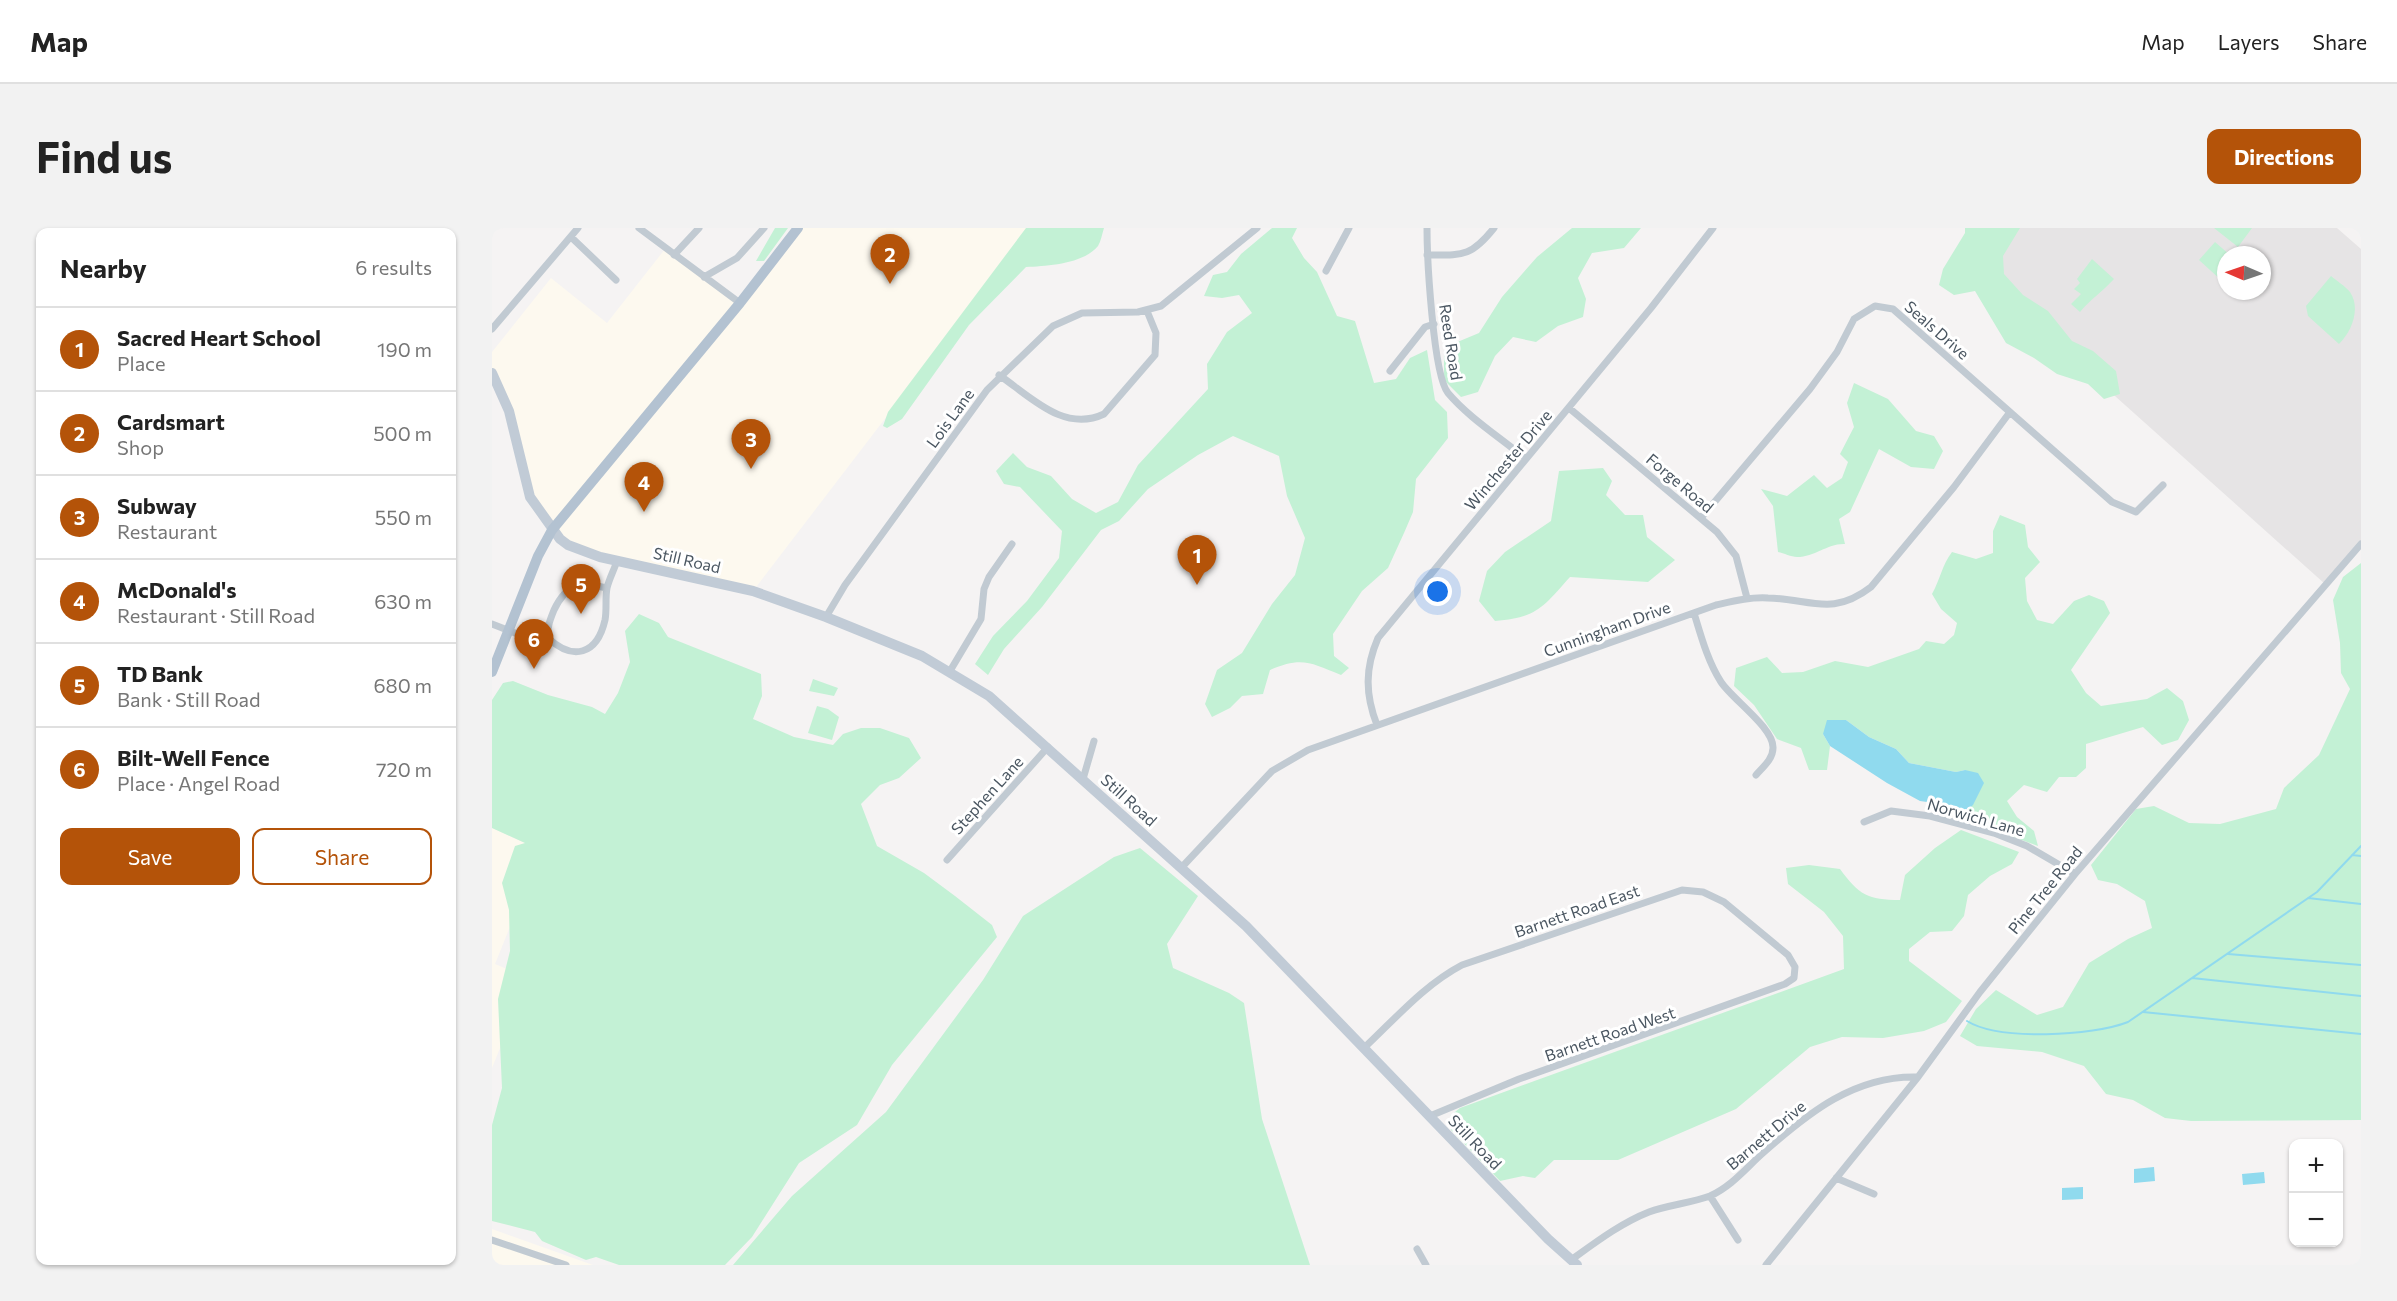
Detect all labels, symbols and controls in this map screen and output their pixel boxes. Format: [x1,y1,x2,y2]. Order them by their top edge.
text: Map [30,24,88,58]
text: Map [2141,29,2185,54]
text: Layers [2218,29,2280,54]
text: Share [2313,29,2367,54]
button: Directions [2207,129,2361,184]
text: Find us [36,130,172,182]
pin: 2 [870,235,910,284]
north arrow [2217,246,2271,300]
text: Nearby [60,252,147,283]
text: 6 results [355,255,432,279]
street label: Seals Drive [1901,296,1973,363]
street label: Reed Road [1436,303,1467,381]
text: Sacred Heart School [117,324,321,351]
text: 1 [75,337,84,361]
text: 190 m [377,337,432,361]
text: Place [117,351,166,375]
street label: Lois Lane [922,384,977,451]
street label: Winchester Drive [1460,406,1555,514]
text: Cardsmart [117,408,225,435]
pin: 3 [732,420,770,469]
text: 2 [74,421,85,445]
text: 500 m [373,421,432,445]
text: Shop [117,435,164,459]
street label: Forge Road [1643,449,1718,516]
pin: 4 [624,462,664,512]
text: Subway [117,492,197,519]
text: 3 [74,505,85,529]
text: 550 m [375,505,432,529]
text: Restaurant [117,519,217,543]
pin: 1 [1178,536,1216,585]
street label: Still Road [652,543,723,576]
pin: 5 [562,564,601,614]
text: McDonald's [117,576,236,603]
your location [1423,577,1452,606]
text: 4 [73,589,86,613]
text: 630 m [374,589,432,613]
street label: Cunningham Drive [1541,597,1673,660]
text: Restaurant · Still Road [117,603,315,627]
pin: 6 [514,620,554,669]
text: TD Bank [117,660,203,687]
text: 5 [74,673,85,697]
text: 680 m [373,673,432,697]
text: Bank · Still Road [117,687,261,711]
text: Bilt-Well Fence [117,744,270,771]
street label: Stephen Lane [947,752,1027,838]
text: 6 [73,757,86,781]
text: 720 m [376,757,432,781]
street label: Still Road [1098,770,1161,830]
text: Place · Angel Road [117,771,280,795]
street label: Norwich Lane [1925,794,2027,839]
button: Save [60,828,240,885]
button: Share [252,828,432,885]
street label: Pine Tree Road [2004,842,2086,937]
street label: Barnett Road East [1512,880,1642,941]
street label: Barnett Road West [1542,1002,1678,1065]
street label: Barnett Drive [1722,1096,1809,1173]
street label: Still Road [1445,1110,1506,1173]
map controls [2289,1139,2343,1247]
button: + [2289,1139,2343,1193]
button: − [2289,1193,2343,1247]

